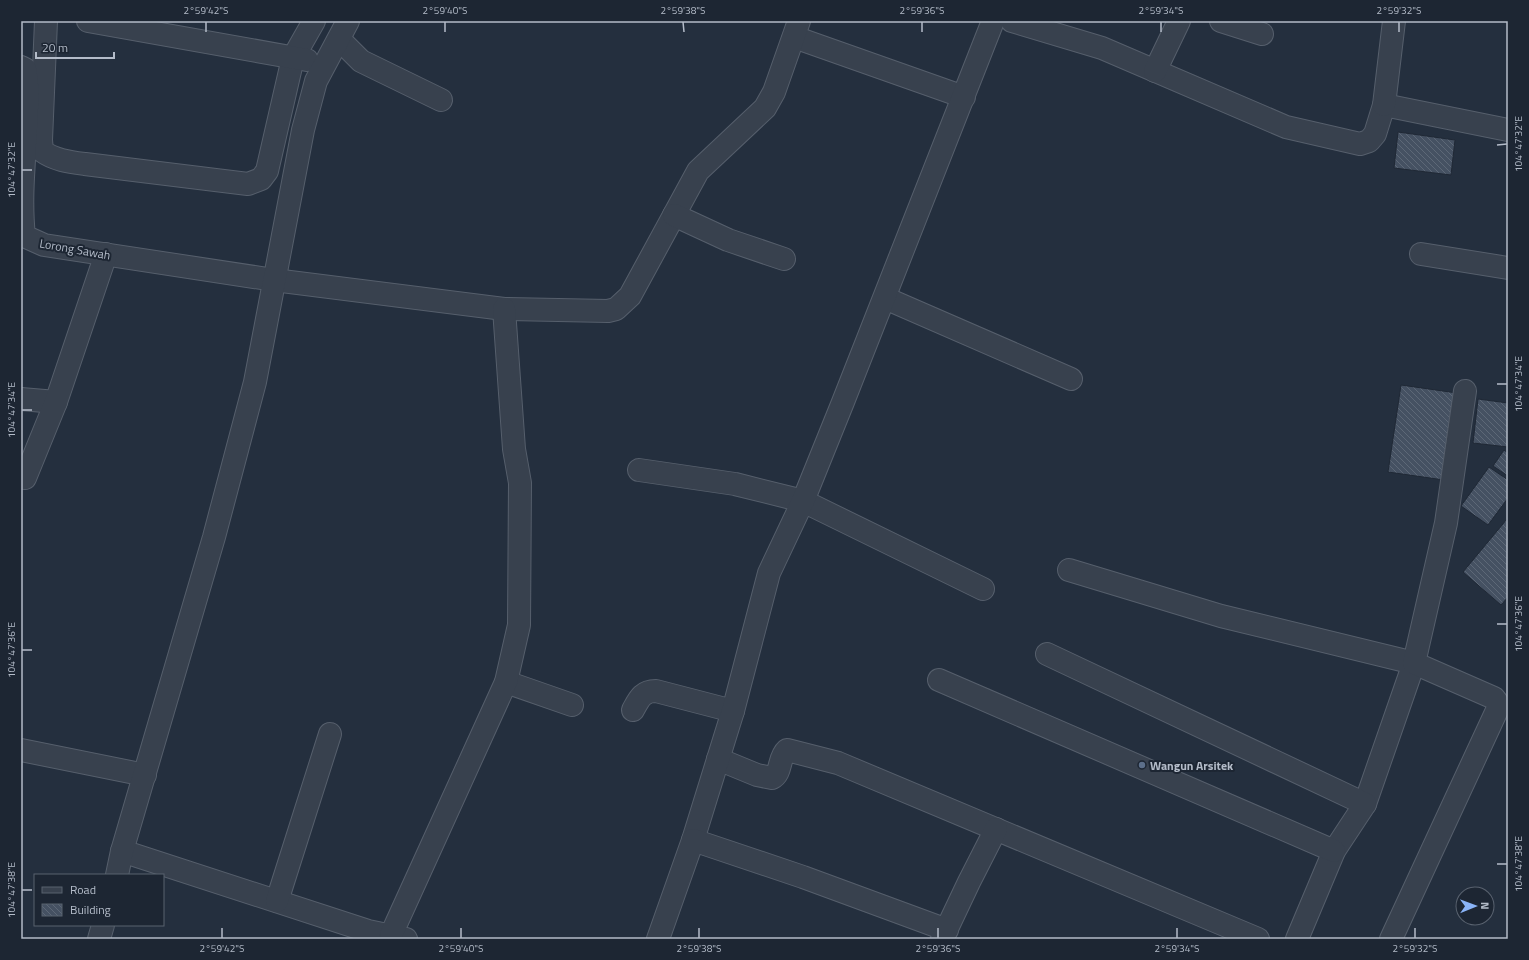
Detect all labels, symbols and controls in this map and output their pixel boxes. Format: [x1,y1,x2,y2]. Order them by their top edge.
text: 2°59'42"S [184,3,228,18]
text: 2°59'40"S [423,3,467,18]
text: 2°59'38"S [661,3,705,18]
text: 2°59'36"S [900,3,944,18]
text: 2°59'34"S [1139,3,1183,18]
text: 2°59'32"S [1377,3,1421,18]
scale bar [36,34,114,60]
text: 20 m [42,38,68,57]
text: 104°47'32"E [1511,115,1526,172]
text: 104°47'32"E [4,141,19,198]
street label: Lorong Sawah [38,233,112,265]
text: 104°47'34"E [1511,355,1526,412]
text: 104°47'34"E [4,381,19,438]
text: 104°47'36"E [1511,595,1526,652]
text: 104°47'36"E [4,621,19,678]
place label: Wangun Arsitek [1150,756,1234,775]
marker: Wangun Arsitek [1137,760,1147,770]
text: 104°47'38"E [1511,835,1526,892]
text: 104°47'38"E [4,861,19,918]
legend [34,874,164,926]
text: Road [70,880,96,899]
north arrow [1455,886,1495,926]
text: Building [70,900,111,919]
text: N [1477,902,1493,910]
text: 2°59'42"S [200,941,244,956]
text: 2°59'40"S [439,941,483,956]
text: 2°59'38"S [677,941,721,956]
text: 2°59'36"S [916,941,960,956]
text: 2°59'34"S [1155,941,1199,956]
text: 2°59'32"S [1393,941,1437,956]

